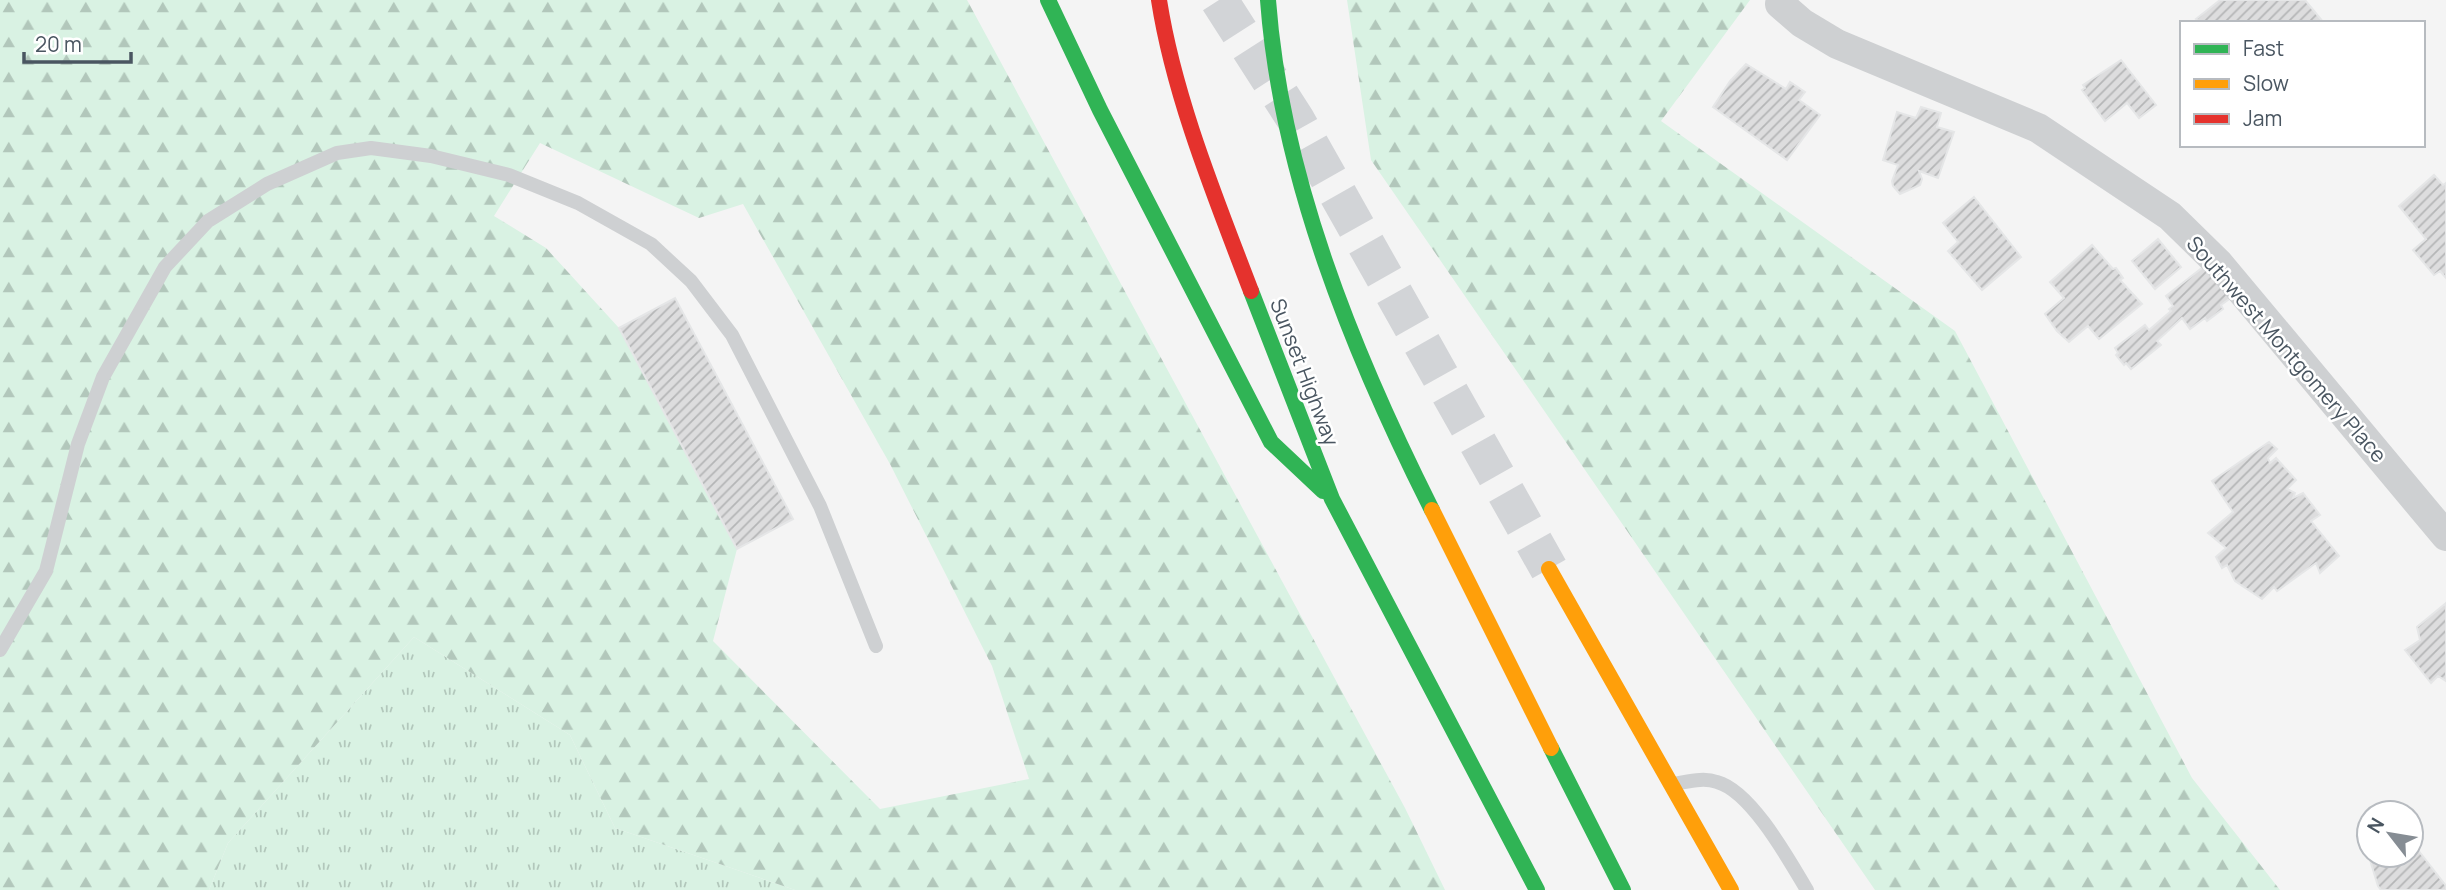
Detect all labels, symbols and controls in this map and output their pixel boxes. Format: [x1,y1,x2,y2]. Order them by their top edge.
scale bar [24,21,131,65]
legend [2180,21,2425,147]
text: 20 m [35,30,82,58]
text: Fast [2243,34,2284,62]
text: Slow [2243,69,2289,97]
text: Jam [2243,104,2282,132]
street label: Southwest Montgomery Place [2181,230,2393,468]
street label: Sunset Highway [1264,294,1346,450]
north arrow [2355,799,2425,869]
text: N [2361,813,2390,838]

